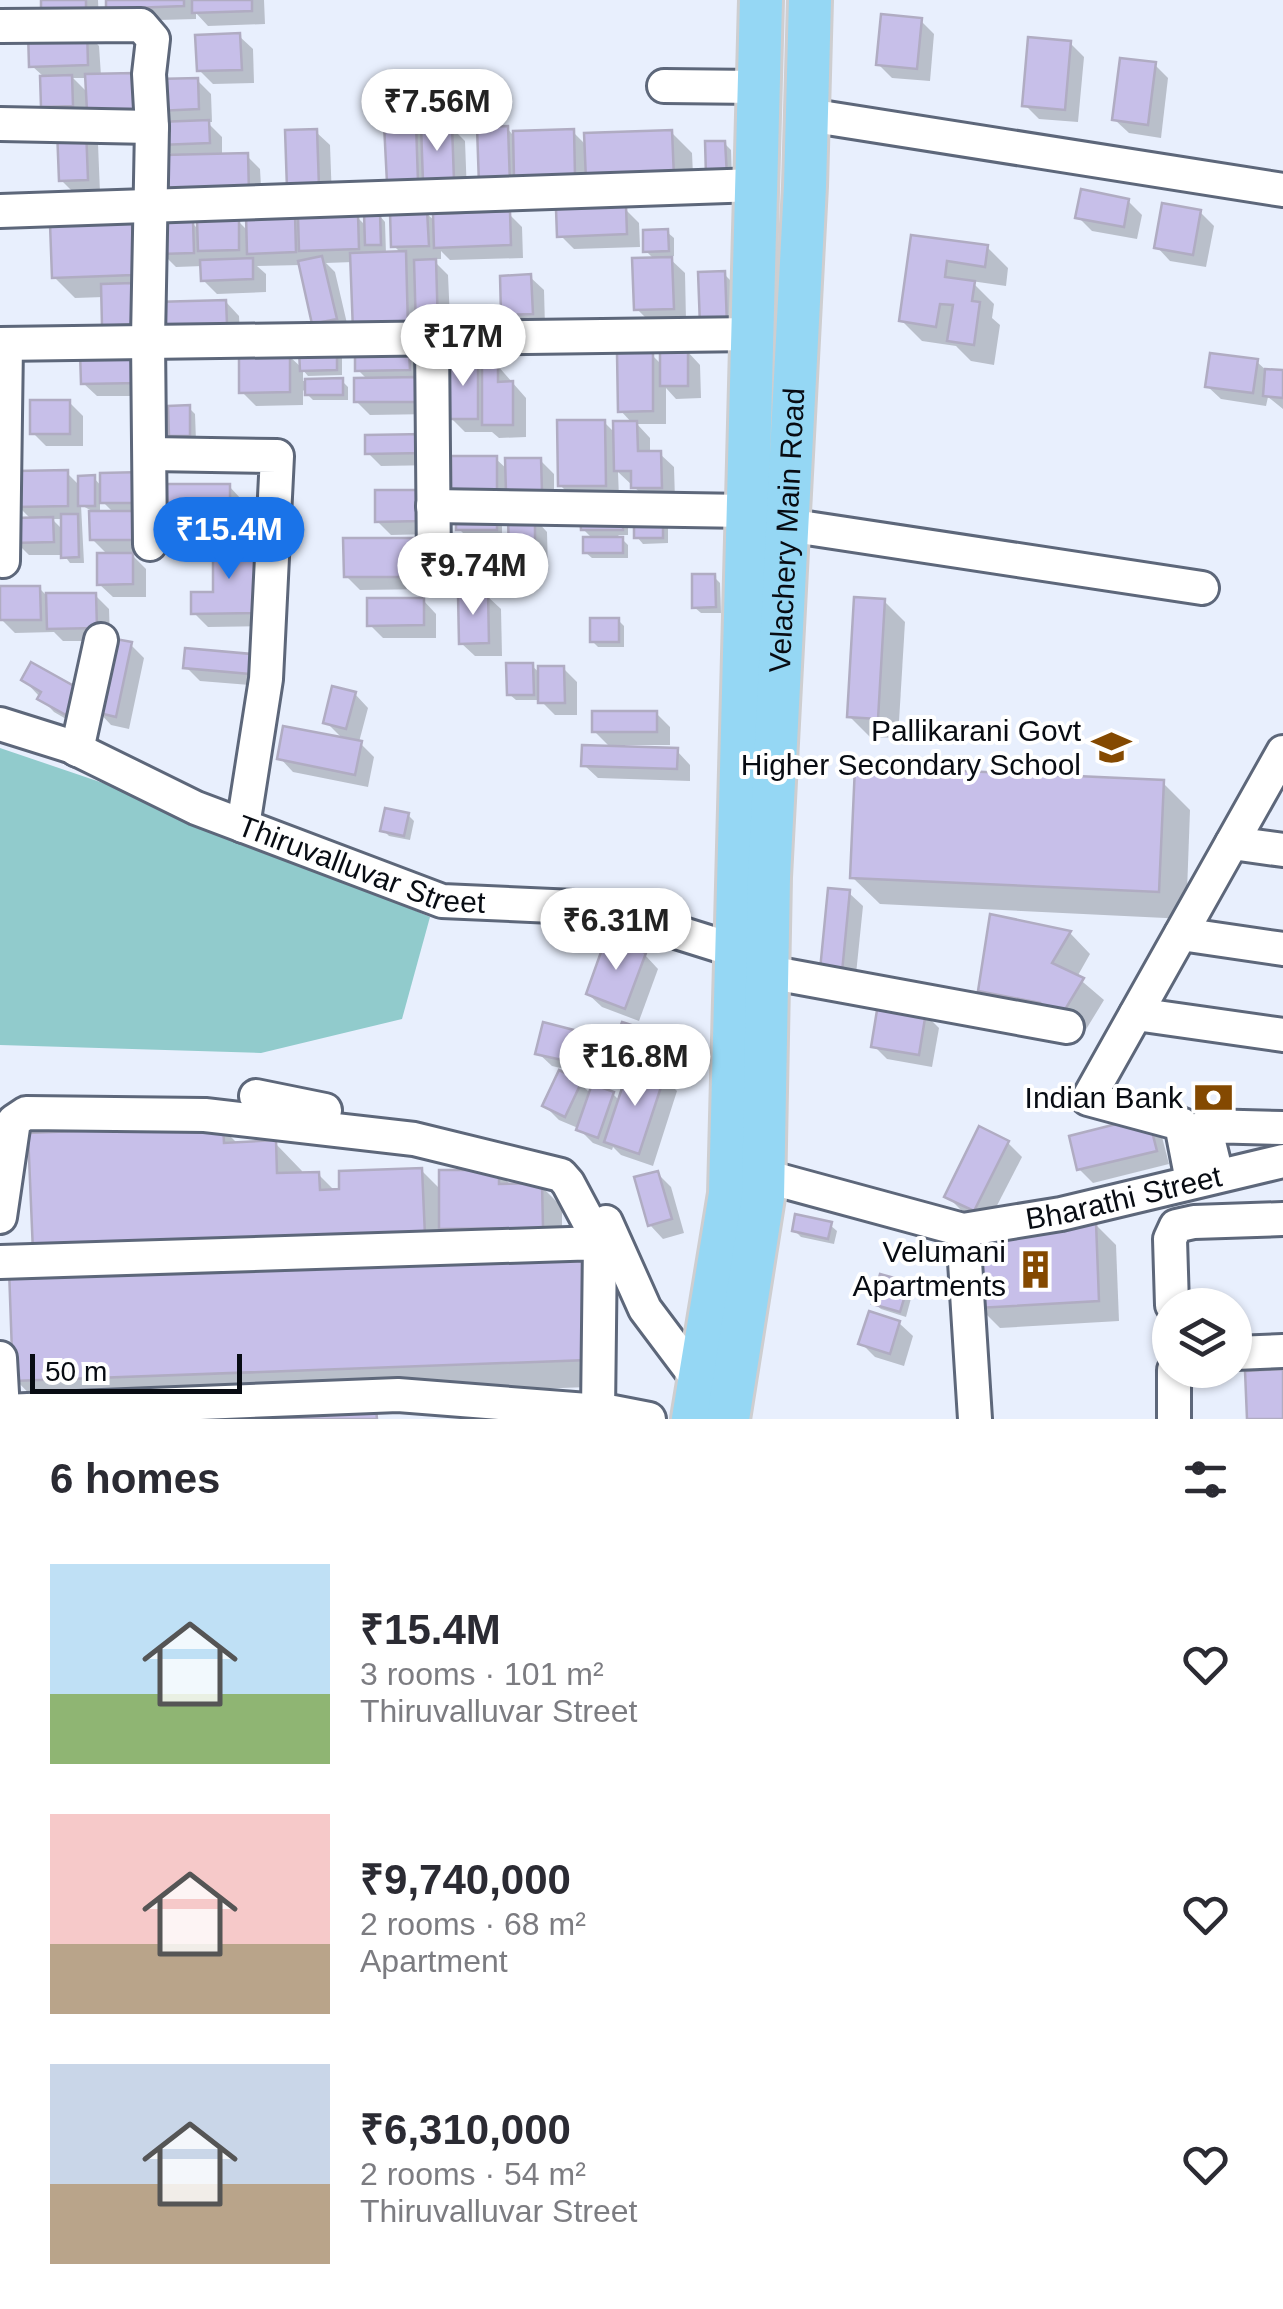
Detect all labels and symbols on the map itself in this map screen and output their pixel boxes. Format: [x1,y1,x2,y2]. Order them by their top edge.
pin: ₹7.56M [356,69,518,154]
pin: ₹17M [404,304,522,389]
street label: Velachery Main Road [763,387,810,674]
pin: ₹15.4M [148,497,310,582]
pin: ₹9.74M [392,533,554,618]
place label: Pallikarani Govt Higher Secondary School [741,714,1082,781]
school or university icon: Pallikarani Govt Higher Secondary School [1090,727,1132,769]
street label: Thiruvalluvar Street [233,808,487,919]
pin: ₹6.31M [535,888,697,973]
pin: ₹16.8M [554,1024,716,1109]
bank icon: Indian Bank [1192,1077,1234,1119]
place label: Indian Bank [1025,1081,1184,1114]
street label: Bharathi Street [1023,1159,1225,1236]
place label: Velumani Apartments [853,1235,1006,1302]
building icon: Velumani Apartments [1015,1248,1057,1290]
scale bar [30,1349,242,1394]

